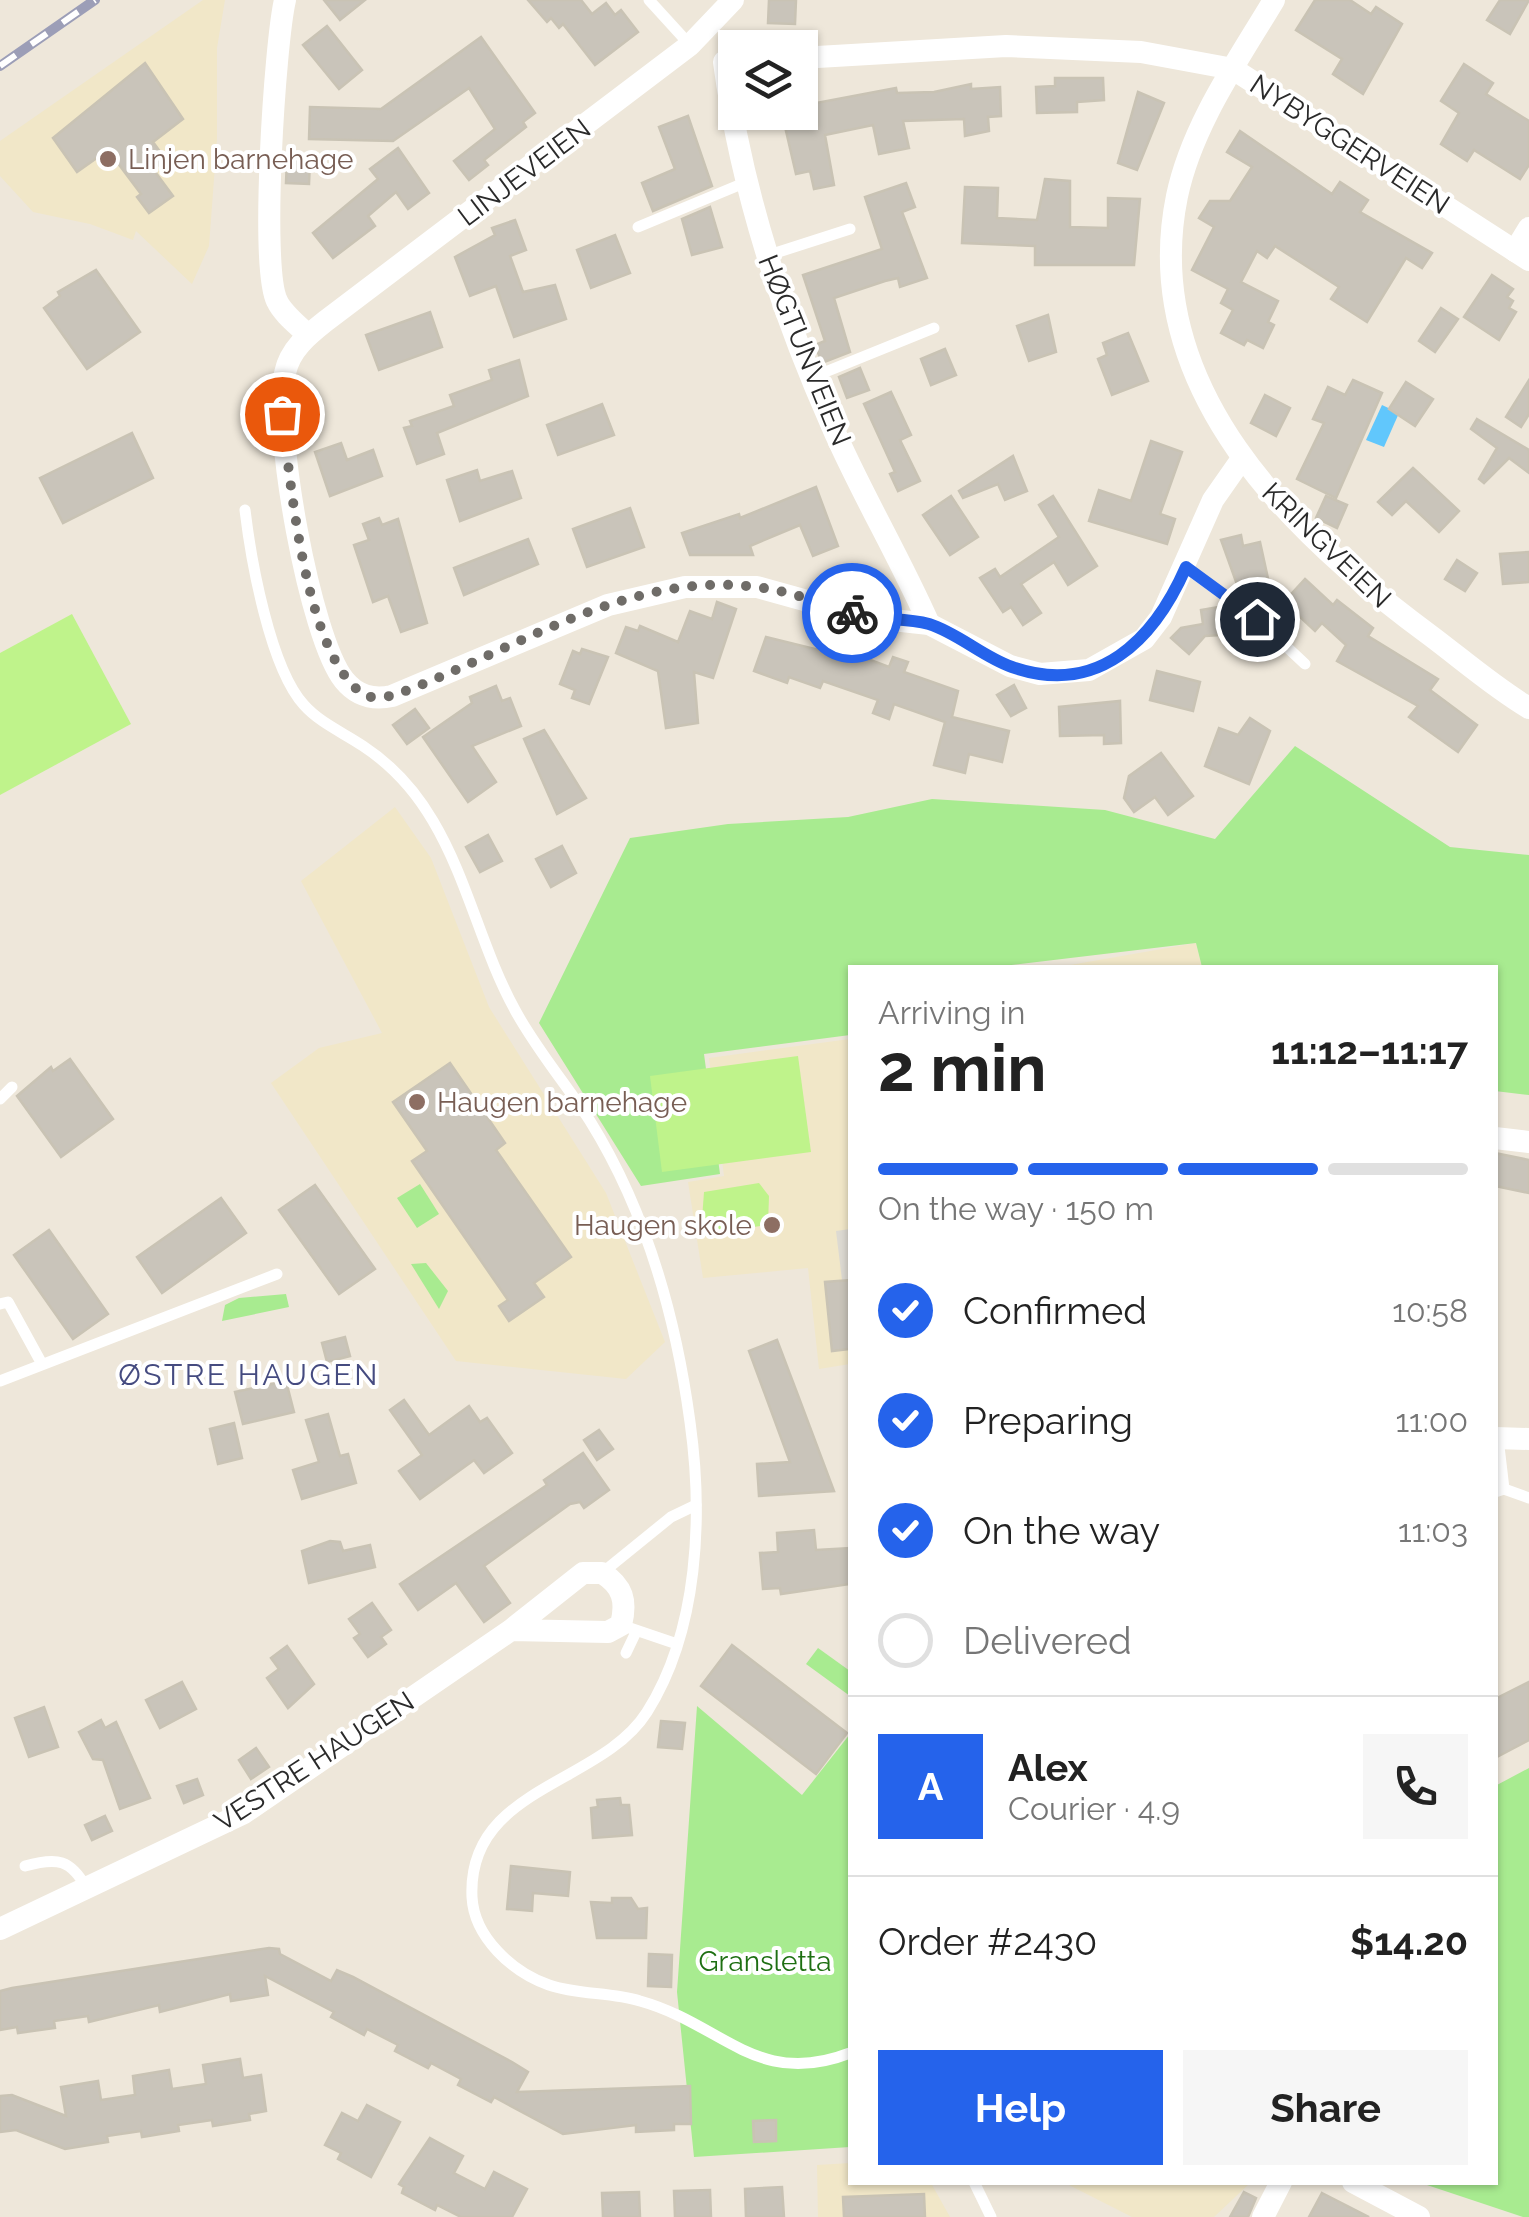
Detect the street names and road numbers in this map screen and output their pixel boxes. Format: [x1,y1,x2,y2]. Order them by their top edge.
street label: NYBYGGERVEIEN [1244,68,1456,221]
street label: LINJEVEIEN [452,112,597,233]
street label: HØGTUNVEIEN [751,250,858,450]
street label: KRINGVEIEN [1256,476,1398,615]
street label: VESTRE HAUGEN [208,1685,420,1838]

